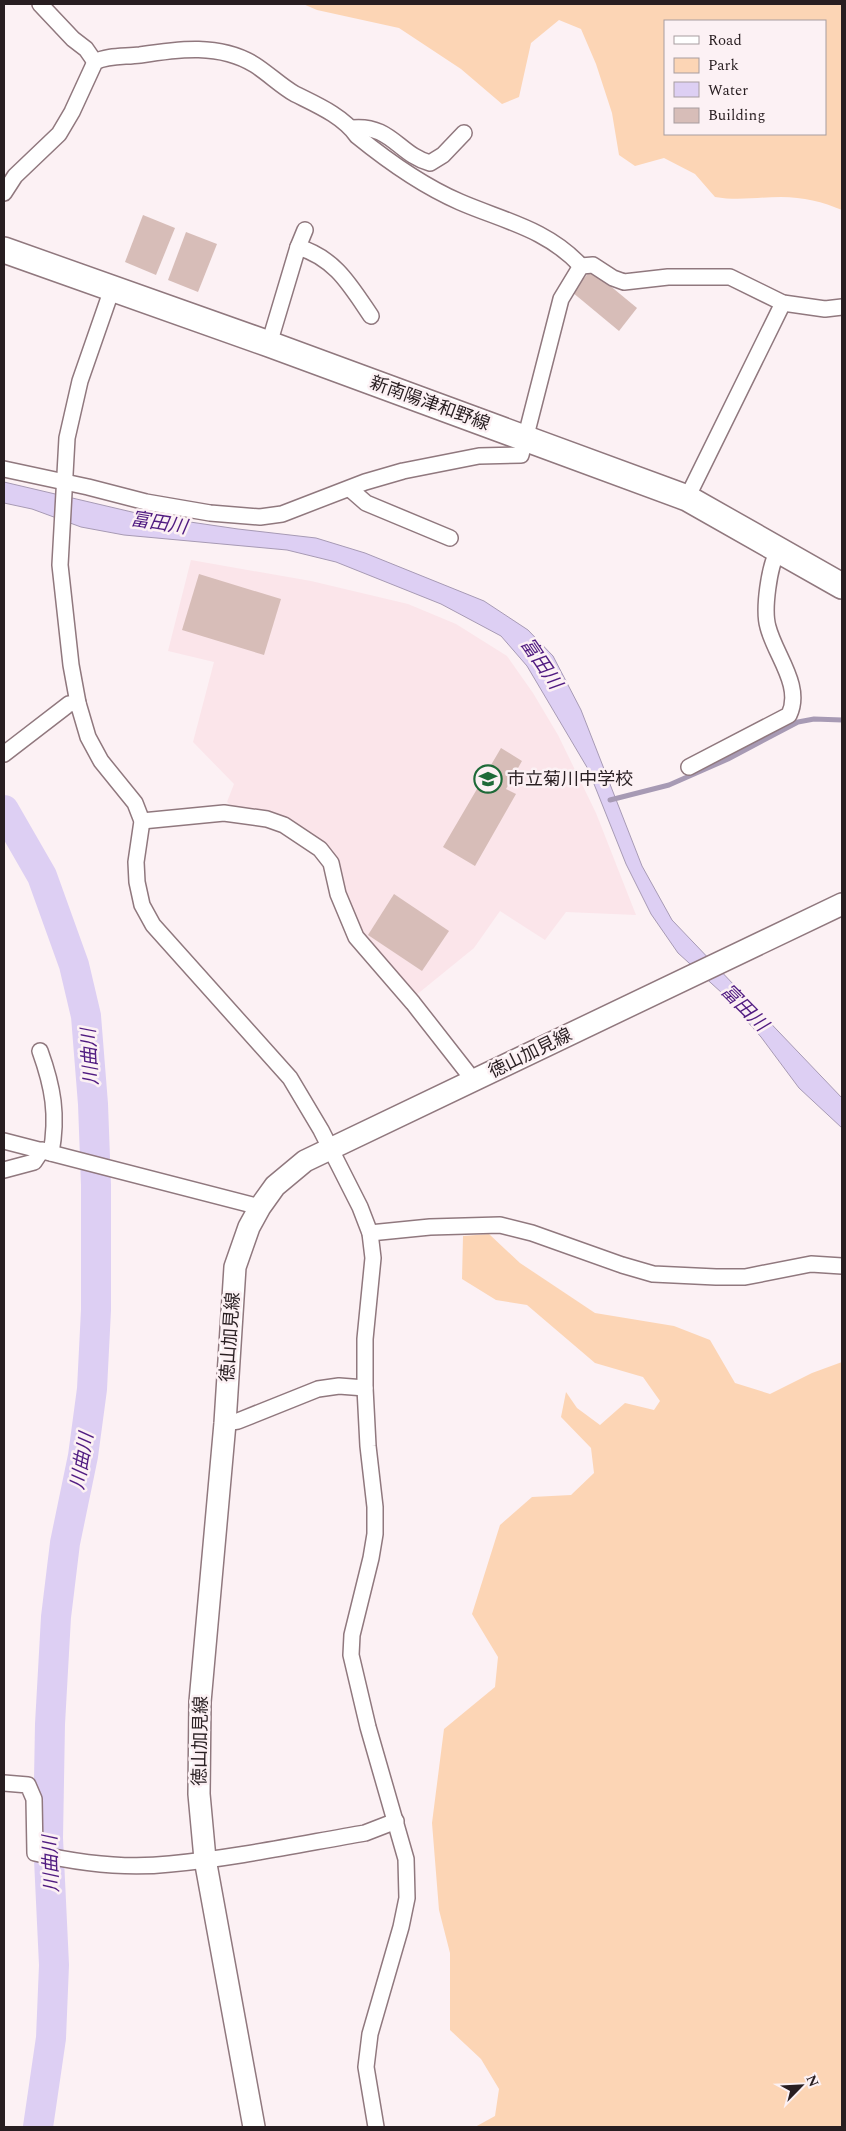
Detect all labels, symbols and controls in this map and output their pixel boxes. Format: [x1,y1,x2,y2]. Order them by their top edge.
legend [664,20,826,135]
text: Road [708,29,742,52]
text: Park [708,54,739,77]
text: Water [708,79,748,102]
text: Building [708,104,765,127]
street label: 新南陽津和野線 [366,369,494,438]
water label: 富田川 [128,505,191,543]
water label: 富田川 [513,632,570,697]
school or university icon: 市立菊川中学校 [473,764,503,794]
place label: 市立菊川中学校 [507,766,633,793]
water label: 富田川 [714,978,776,1040]
street label: 徳山加見線 [484,1022,577,1085]
water label: 川曲川 [74,1026,106,1086]
street label: 徳山加見線 [214,1291,247,1383]
water label: 川曲川 [63,1429,102,1492]
street label: 徳山加見線 [186,1696,215,1786]
water label: 川曲川 [36,1833,67,1893]
north arrow [776,2061,826,2111]
text: N [801,2071,824,2090]

